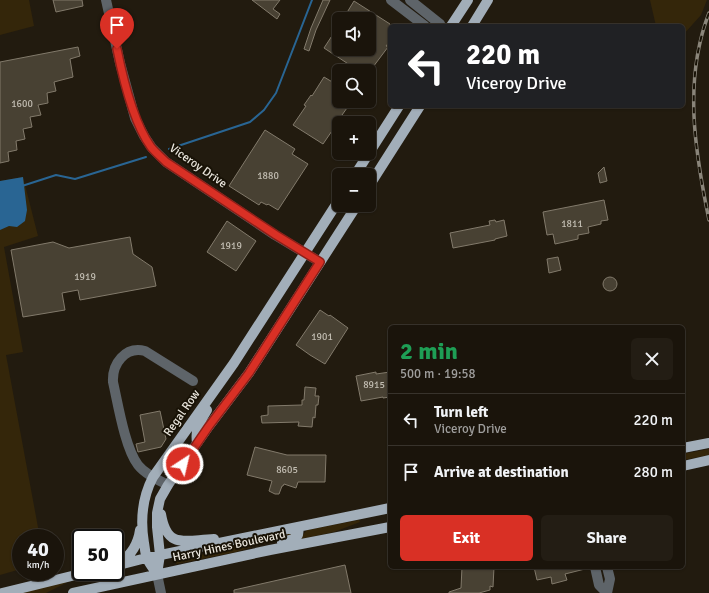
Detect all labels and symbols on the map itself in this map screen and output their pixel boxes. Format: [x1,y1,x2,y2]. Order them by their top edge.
pin [100,8,134,49]
house number: 1600 [11,98,33,110]
street label: Viceroy Drive [166,141,230,191]
house number: 1880 [257,170,279,182]
house number: 1811 [561,218,583,230]
house number: 1919 [220,240,242,252]
house number: 1919 [74,271,96,283]
house number: 1901 [311,331,333,343]
house number: 8915 [363,379,385,391]
street label: Regal Row [161,387,204,439]
position arrow [162,443,204,485]
house number: 8605 [276,464,298,476]
street label: Harry Hines Boulevard [171,527,287,565]
speed limit sign: 50 [72,529,124,581]

